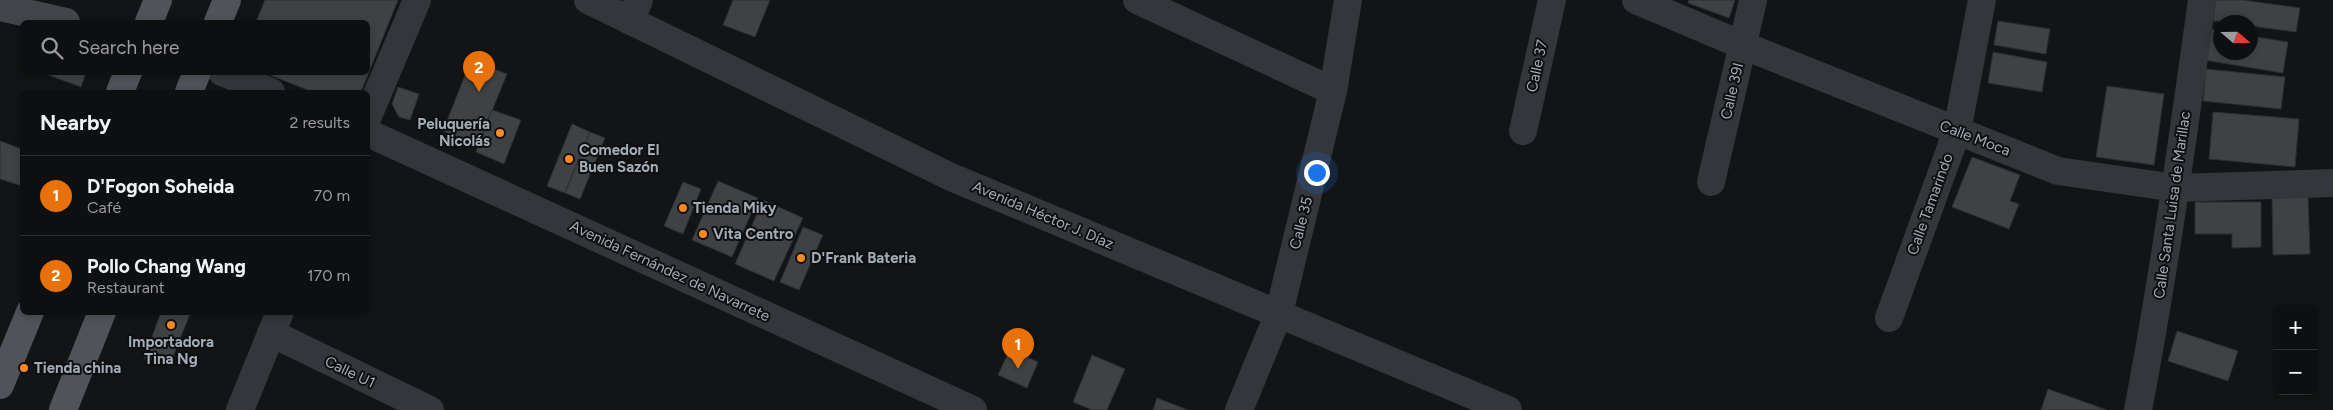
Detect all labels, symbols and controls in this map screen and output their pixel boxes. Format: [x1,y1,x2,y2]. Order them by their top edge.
north arrow [2213,15,2258,60]
search box [20,20,370,75]
icon: search [38,34,66,62]
text: Search here [78,36,180,59]
street label: Calle 37 [1523,38,1551,94]
pin: 2 [463,51,495,92]
street label: Calle 39I [1717,61,1747,121]
text: Nearby [40,110,111,135]
street label: Calle Santa Luisa de Marillac [2150,110,2194,300]
text: 2 results [290,113,350,132]
place label: Peluquería Nicolás [417,115,490,150]
street label: Calle Moca [1937,116,2013,160]
marker: Peluquería Nicolás [494,127,506,139]
place label: Comedor El Buen Sazón [579,141,659,176]
street label: Calle Tamarindo [1903,150,1957,257]
marker: Comedor El Buen Sazón [563,153,575,165]
your location [1304,160,1330,186]
text: D'Fogon Soheida [87,175,234,198]
street label: Avenida Héctor J. Díaz [970,177,1116,253]
text: 1 [53,186,59,205]
text: 70 m [314,186,350,205]
street label: Calle 35 [1286,195,1316,251]
text: Café [87,198,121,217]
place label: Tienda Miky [693,199,777,217]
marker: Tienda Miky [677,202,689,214]
street label: Avenida Fernández de Navarrete [567,217,773,325]
place label: Vita Centro [713,225,794,243]
marker: Vita Centro [697,228,709,240]
place label: D'Frank Bateria [811,249,916,267]
marker: D'Frank Bateria [795,252,807,264]
text: Pollo Chang Wang [87,255,246,278]
text: 2 [51,266,61,285]
text: 170 m [307,266,350,285]
text: Restaurant [87,278,165,297]
map controls [2273,305,2318,395]
button: + [2273,305,2318,350]
marker: Importadora Tina Ng [165,319,177,331]
pin: 1 [1002,328,1034,369]
place label: Importadora Tina Ng [128,333,214,368]
button: − [2273,350,2318,395]
street label: Calle U1 [322,352,378,392]
place label: Tienda china [34,359,121,377]
marker: Tienda china [18,362,30,374]

